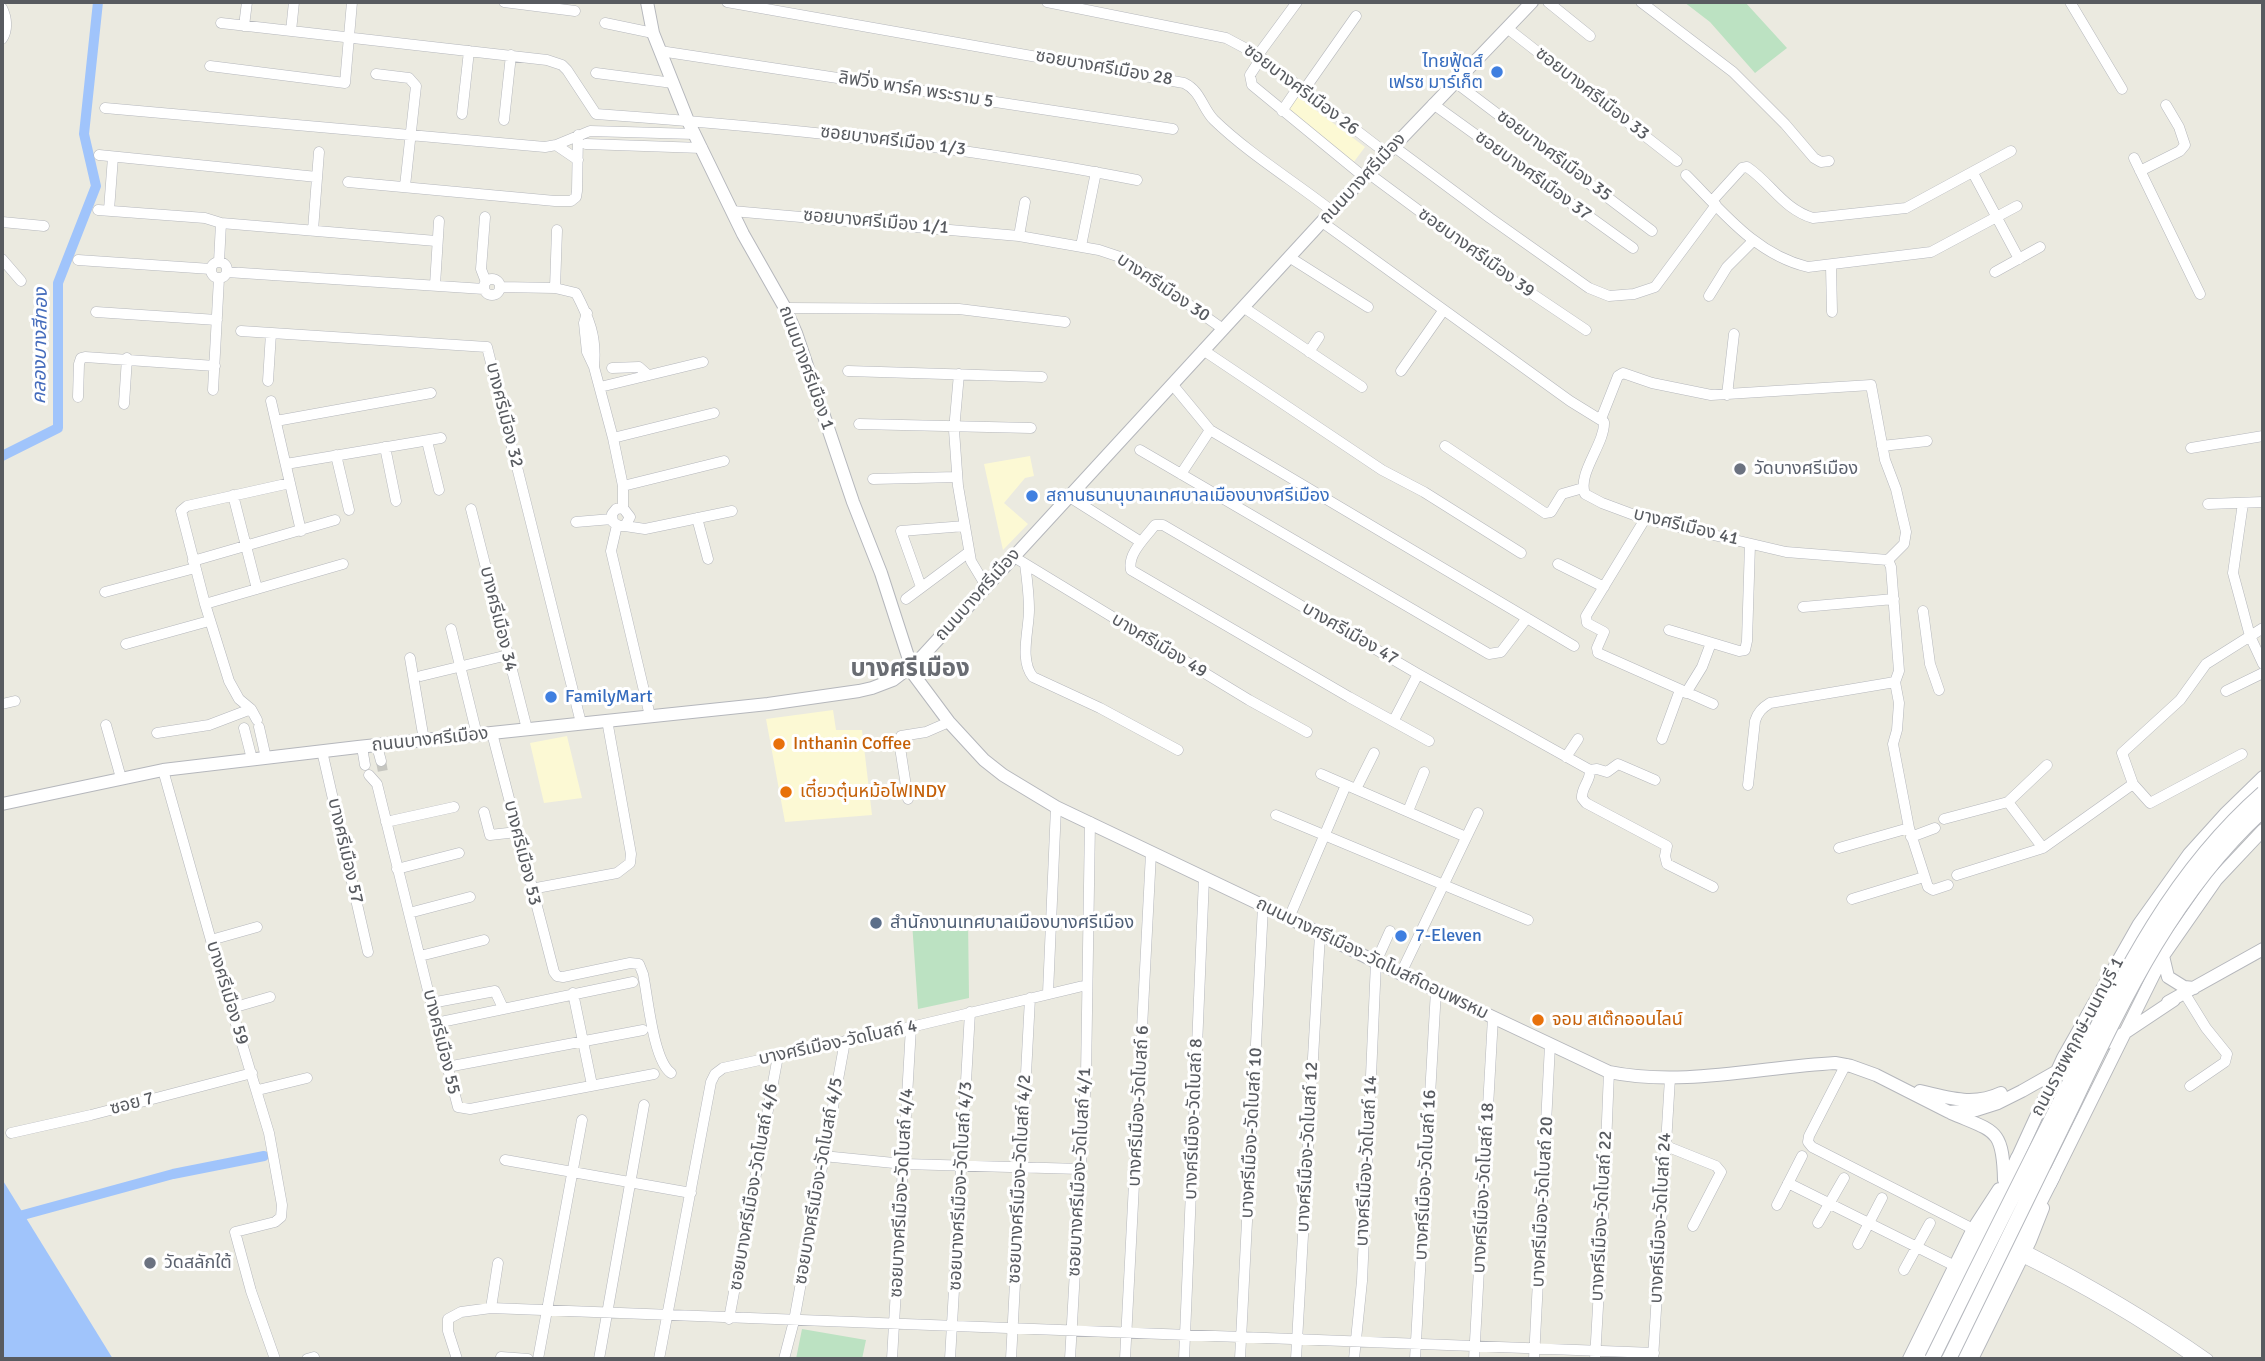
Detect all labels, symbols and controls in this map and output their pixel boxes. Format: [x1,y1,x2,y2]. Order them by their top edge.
street label: ซอยบางศรีเมือง 26 [1239,40,1363,140]
street label: ซอยบางศรีเมือง 33 [1531,43,1653,145]
street label: ซอยบางศรีเมือง 28 [1034,45,1174,91]
place label: ไทยฟู้ดส์ เฟรซ มาร์เก็ต [1388,51,1483,94]
marker: ไทยฟู้ดส์ เฟรซ มาร์เก็ต [1489,64,1505,80]
street label: ลิฟวิ่ง พาร์ค พระราม 5 [837,67,995,113]
street label: ซอยบางศรีเมือง 35 [1492,106,1616,206]
street label: ซอยบางศรีเมือง 1/3 [819,121,967,161]
street label: ซอยบางศรีเมือง 37 [1471,126,1595,226]
street label: ถนนบางศรีเมือง [1315,129,1411,229]
street label: ซอยบางศรีเมือง 39 [1414,203,1538,303]
street label: ซอยบางศรีเมือง 1/1 [802,205,950,239]
street label: บางศรีเมือง 30 [1112,249,1214,327]
water label: คลองบางสีทอง [29,288,53,404]
street label: ถนนบางศรีเมือง 1 [773,303,839,433]
street label: บางศรีเมือง 32 [480,360,528,470]
place label: วัดบางศรีเมือง [1754,458,1858,480]
marker: วัดบางศรีเมือง [1732,461,1748,477]
place label: สถานธนานุบาลเทศบาลเมืองบางศรีเมือง [1046,485,1330,507]
marker: สถานธนานุบาลเทศบาลเมืองบางศรีเมือง [1024,488,1040,504]
street label: บางศรีเมือง 41 [1631,503,1741,551]
street label: ถนนบางศรีเมือง [931,544,1025,646]
street label: บางศรีเมือง 34 [474,564,522,674]
street label: บางศรีเมือง 47 [1298,598,1402,670]
street label: บางศรีเมือง 49 [1107,609,1211,683]
district label: บางศรีเมือง [850,656,970,684]
place label: FamilyMart [565,686,653,708]
marker: FamilyMart [543,689,559,705]
street label: ถนนบางศรีเมือง [371,723,489,757]
place label: Inthanin Coffee [793,733,911,755]
marker: Inthanin Coffee [771,736,787,752]
place label: เตี๋ยวตุ๋นหม้อไฟINDY [800,781,946,803]
marker: เตี๋ยวตุ๋นหม้อไฟINDY [778,784,794,800]
street label: บางศรีเมือง 57 [322,796,368,906]
street label: บางศรีเมือง 53 [498,798,546,908]
street label: ถนนบางศรีเมือง-วัดโบสถ์ดอนพรหม [1252,893,1492,1025]
place label: สำนักงานเทศบาลเมืองบางศรีเมือง [890,912,1134,934]
marker: สำนักงานเทศบาลเมืองบางศรีเมือง [868,915,884,931]
place label: 7-Eleven [1415,925,1482,947]
marker: 7-Eleven [1393,928,1409,944]
street label: บางศรีเมือง 59 [201,938,253,1048]
street label: ถนนราชพฤกษ์-นนทบุรี 1 [2027,954,2129,1120]
street label: บางศรีเมือง 55 [417,987,465,1097]
place label: จอม สเต๊กออนไลน์ [1552,1009,1683,1031]
marker: จอม สเต๊กออนไลน์ [1530,1012,1546,1028]
street label: บางศรีเมือง-วัดโบสถ์ 4 [757,1016,919,1070]
street label: บางศรีเมือง-วัดโบสถ์ 6 [1124,1025,1154,1187]
street label: บางศรีเมือง-วัดโบสถ์ 8 [1180,1038,1208,1200]
street label: บางศรีเมือง-วัดโบสถ์ 10 [1237,1047,1267,1219]
street label: บางศรีเมือง-วัดโบสถ์ 12 [1293,1061,1323,1233]
street label: ซอยบางศรีเมือง-วัดโบสถ์ 4/1 [1064,1067,1096,1277]
street label: ซอยบางศรีเมือง-วัดโบสถ์ 4/2 [1004,1074,1036,1284]
street label: บางศรีเมือง-วัดโบสถ์ 14 [1352,1075,1382,1247]
street label: ซอยบางศรีเมือง-วัดโบสถ์ 4/5 [790,1076,848,1286]
street label: ซอยบางศรีเมือง-วัดโบสถ์ 4/3 [945,1081,977,1291]
street label: ซอยบางศรีเมือง-วัดโบสถ์ 4/6 [725,1082,783,1292]
street label: ซอย 7 [108,1088,156,1120]
street label: ซอยบางศรีเมือง-วัดโบสถ์ 4/4 [886,1088,918,1298]
street label: บางศรีเมือง-วัดโบสถ์ 16 [1411,1089,1441,1261]
street label: บางศรีเมือง-วัดโบสถ์ 18 [1469,1102,1499,1274]
street label: บางศรีเมือง-วัดโบสถ์ 20 [1528,1116,1558,1288]
street label: บางศรีเมือง-วัดโบสถ์ 22 [1587,1130,1617,1302]
street label: บางศรีเมือง-วัดโบสถ์ 24 [1646,1132,1676,1304]
place label: วัดสลักใต้ [164,1252,232,1274]
marker: วัดสลักใต้ [142,1255,158,1271]

